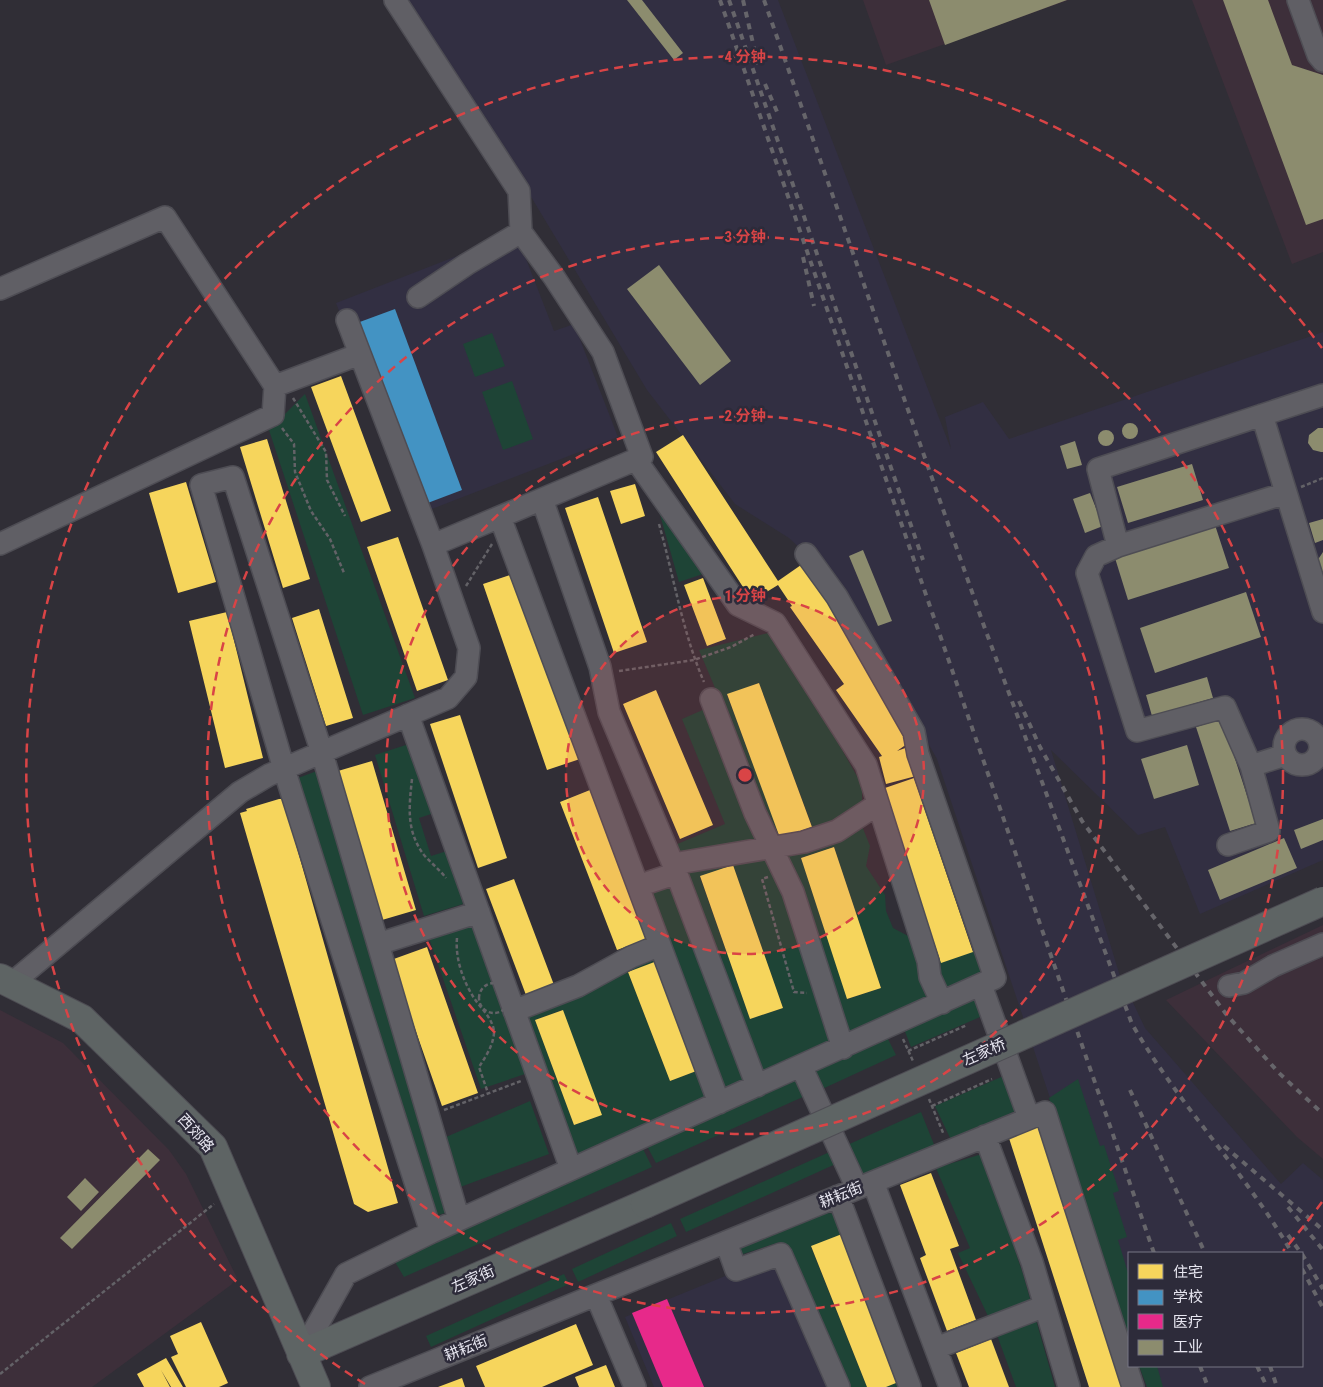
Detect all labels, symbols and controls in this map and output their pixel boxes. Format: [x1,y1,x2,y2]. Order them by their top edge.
text: 4 分钟 [724,48,766,66]
text: 3 分钟 [724,228,766,246]
text: 2 分钟 [724,407,766,425]
text: 1 分钟 [724,587,766,605]
centre of rings [736,766,754,784]
street label: 左家桥 [960,1035,1008,1069]
street label: 西郊路 [174,1110,218,1156]
street label: 耕耘街 [817,1178,865,1212]
legend [1128,1252,1303,1367]
street label: 左家街 [449,1262,497,1296]
text: 住宅 [1173,1263,1203,1281]
text: 学校 [1173,1288,1203,1306]
text: 医疗 [1173,1313,1203,1331]
street label: 耕耘街 [442,1331,490,1365]
text: 工业 [1173,1338,1203,1356]

